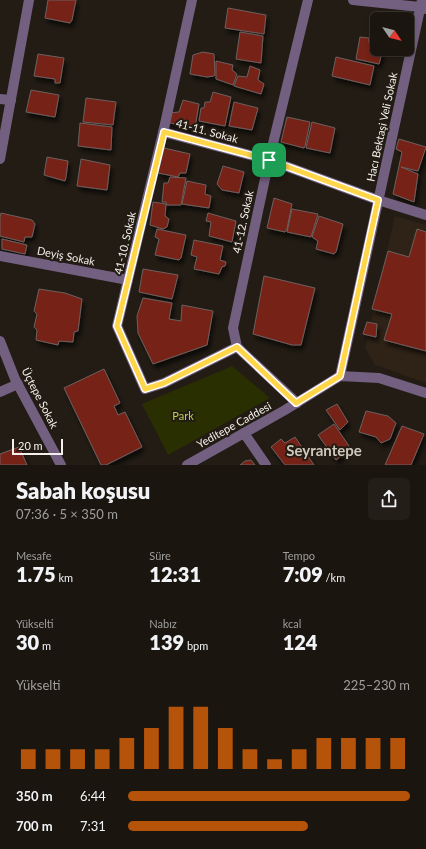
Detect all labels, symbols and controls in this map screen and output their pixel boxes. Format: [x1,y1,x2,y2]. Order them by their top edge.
north arrow [370,12,414,56]
map controls [370,12,414,56]
street label: Hacı Bektaşi Veli Sokak [364,71,400,183]
street label: 41-11. Sokak [175,116,240,145]
pin [252,143,286,177]
icon: arrive [258,149,280,171]
street label: 41-12. Sokak [230,189,256,254]
street label: 41-10. Sokak [111,210,138,275]
street label: Deyiş Sokak [36,244,97,268]
street label: Üçtepe Sokak [20,365,62,431]
street label: Yeditepe Caddesi [194,399,274,450]
park label: Park [172,409,194,422]
scale bar [12,437,63,456]
text: 20 m [18,439,43,452]
district label: Seyrantepe [286,441,362,459]
text: Sabah koşusu [16,477,150,504]
button: share [368,478,410,520]
text: 07:36 · 5 × 350 m [16,506,118,522]
text: Mesafe [16,549,51,562]
text: Süre [149,549,171,562]
text: Tempo [283,549,315,562]
text: 1.75 [16,562,56,586]
text: 12:31 [149,562,201,586]
text: 7:09 [283,562,323,586]
text: km [56,571,73,584]
text: /km [323,571,345,584]
text: Yükselti [16,617,54,630]
text: Nabız [149,617,177,630]
text: kcal [283,617,301,630]
text: 30 [16,630,39,654]
text: 139 [149,630,184,654]
text: 124 [283,630,317,654]
text: m [39,639,51,652]
text: bpm [184,639,208,652]
text: Yükselti [16,677,60,693]
text: 225–230 m [343,677,410,693]
text: 350 m [16,788,53,804]
text: 6:44 [80,788,106,804]
text: 700 m [16,818,53,834]
text: 7:31 [80,818,106,834]

